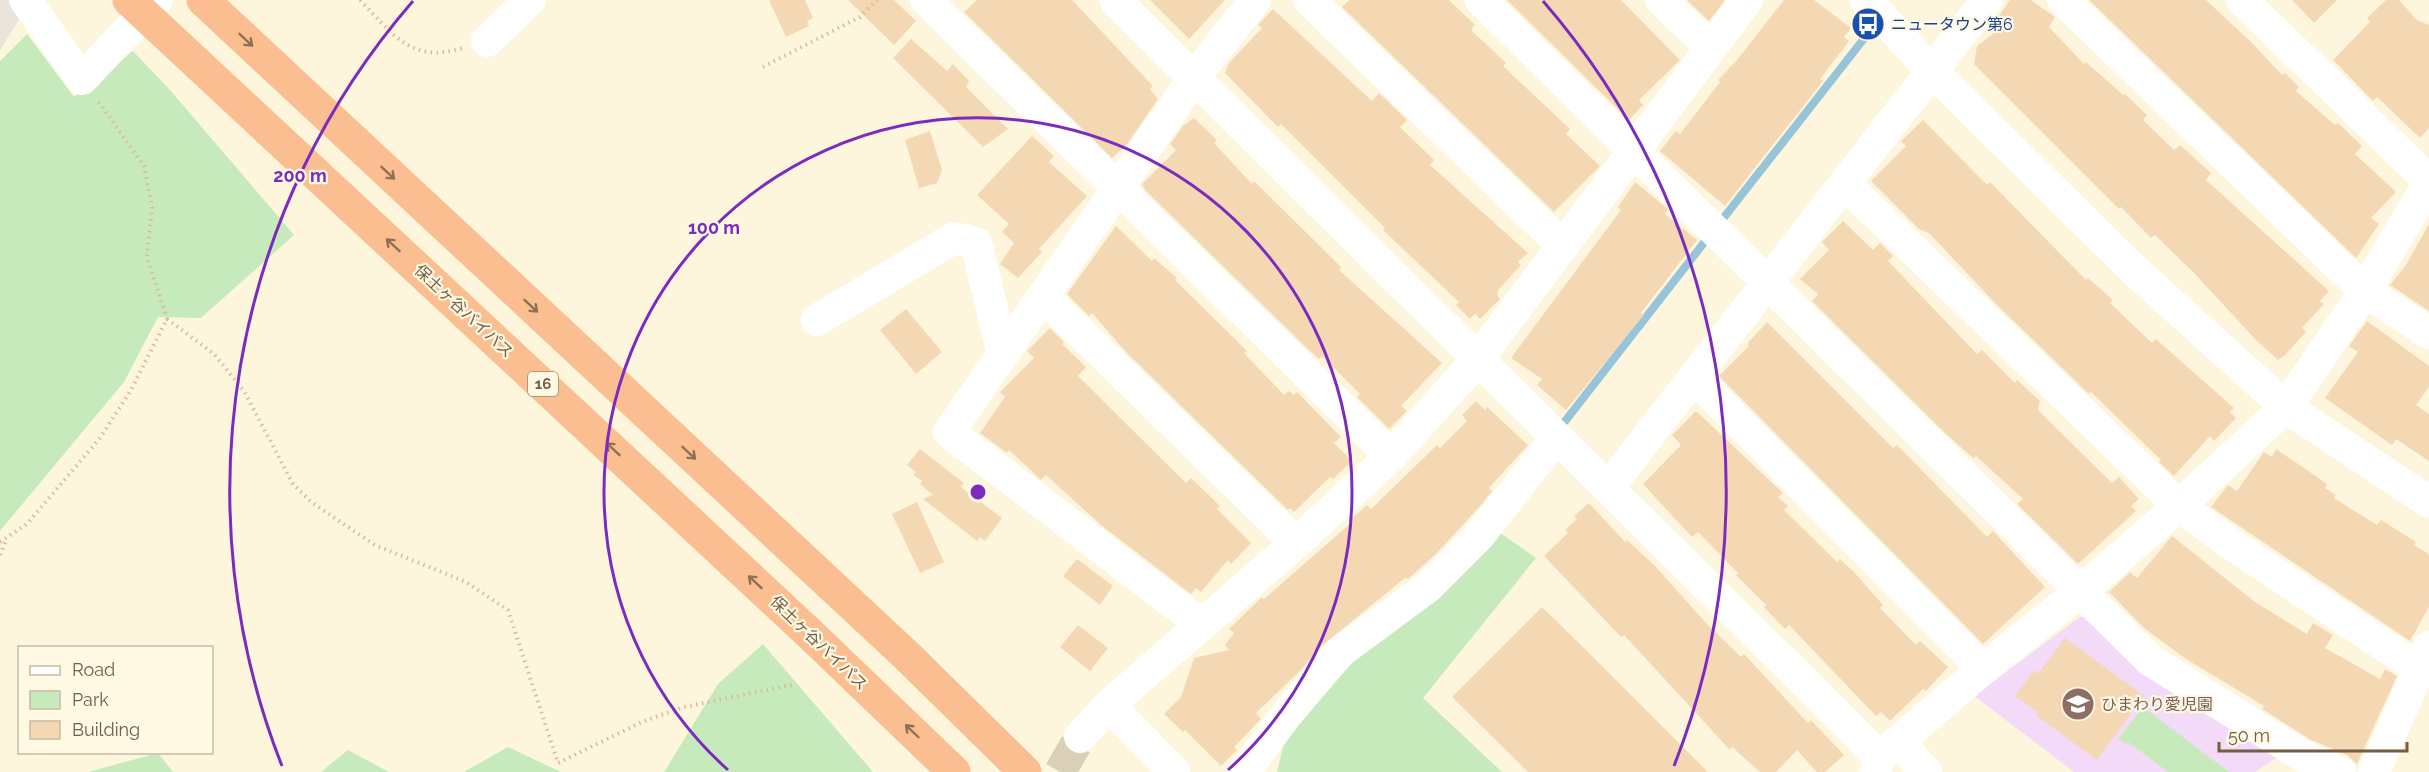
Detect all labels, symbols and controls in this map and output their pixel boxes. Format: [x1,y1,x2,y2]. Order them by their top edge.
bus stop icon: ニュータウン第6 [1850,6,1886,42]
place label: ニュータウン第6 [1891,15,2013,34]
one-way arrow [238,33,253,47]
text: 200 m [273,165,327,186]
one-way arrow [381,166,396,180]
text: 100 m [688,217,740,238]
one-way arrow [386,238,401,252]
street label: 保土ヶ谷バイパス [411,261,517,361]
one-way arrow [523,299,538,313]
road number: 16 [528,372,558,396]
one-way arrow [605,442,620,457]
one-way arrow [681,446,696,460]
centre of rings [968,482,988,502]
one-way arrow [748,576,763,590]
street label: 保土ヶ谷バイパス [766,592,872,694]
legend [18,646,213,754]
text: Road [72,659,115,680]
school or university icon: ひまわり愛児園 [2060,686,2096,722]
text: Park [72,689,109,710]
place label: ひまわり愛児園 [2101,695,2213,714]
scale bar [2219,715,2406,753]
text: Building [72,719,140,740]
one-way arrow [904,724,919,739]
text: 50 m [2228,725,2270,746]

